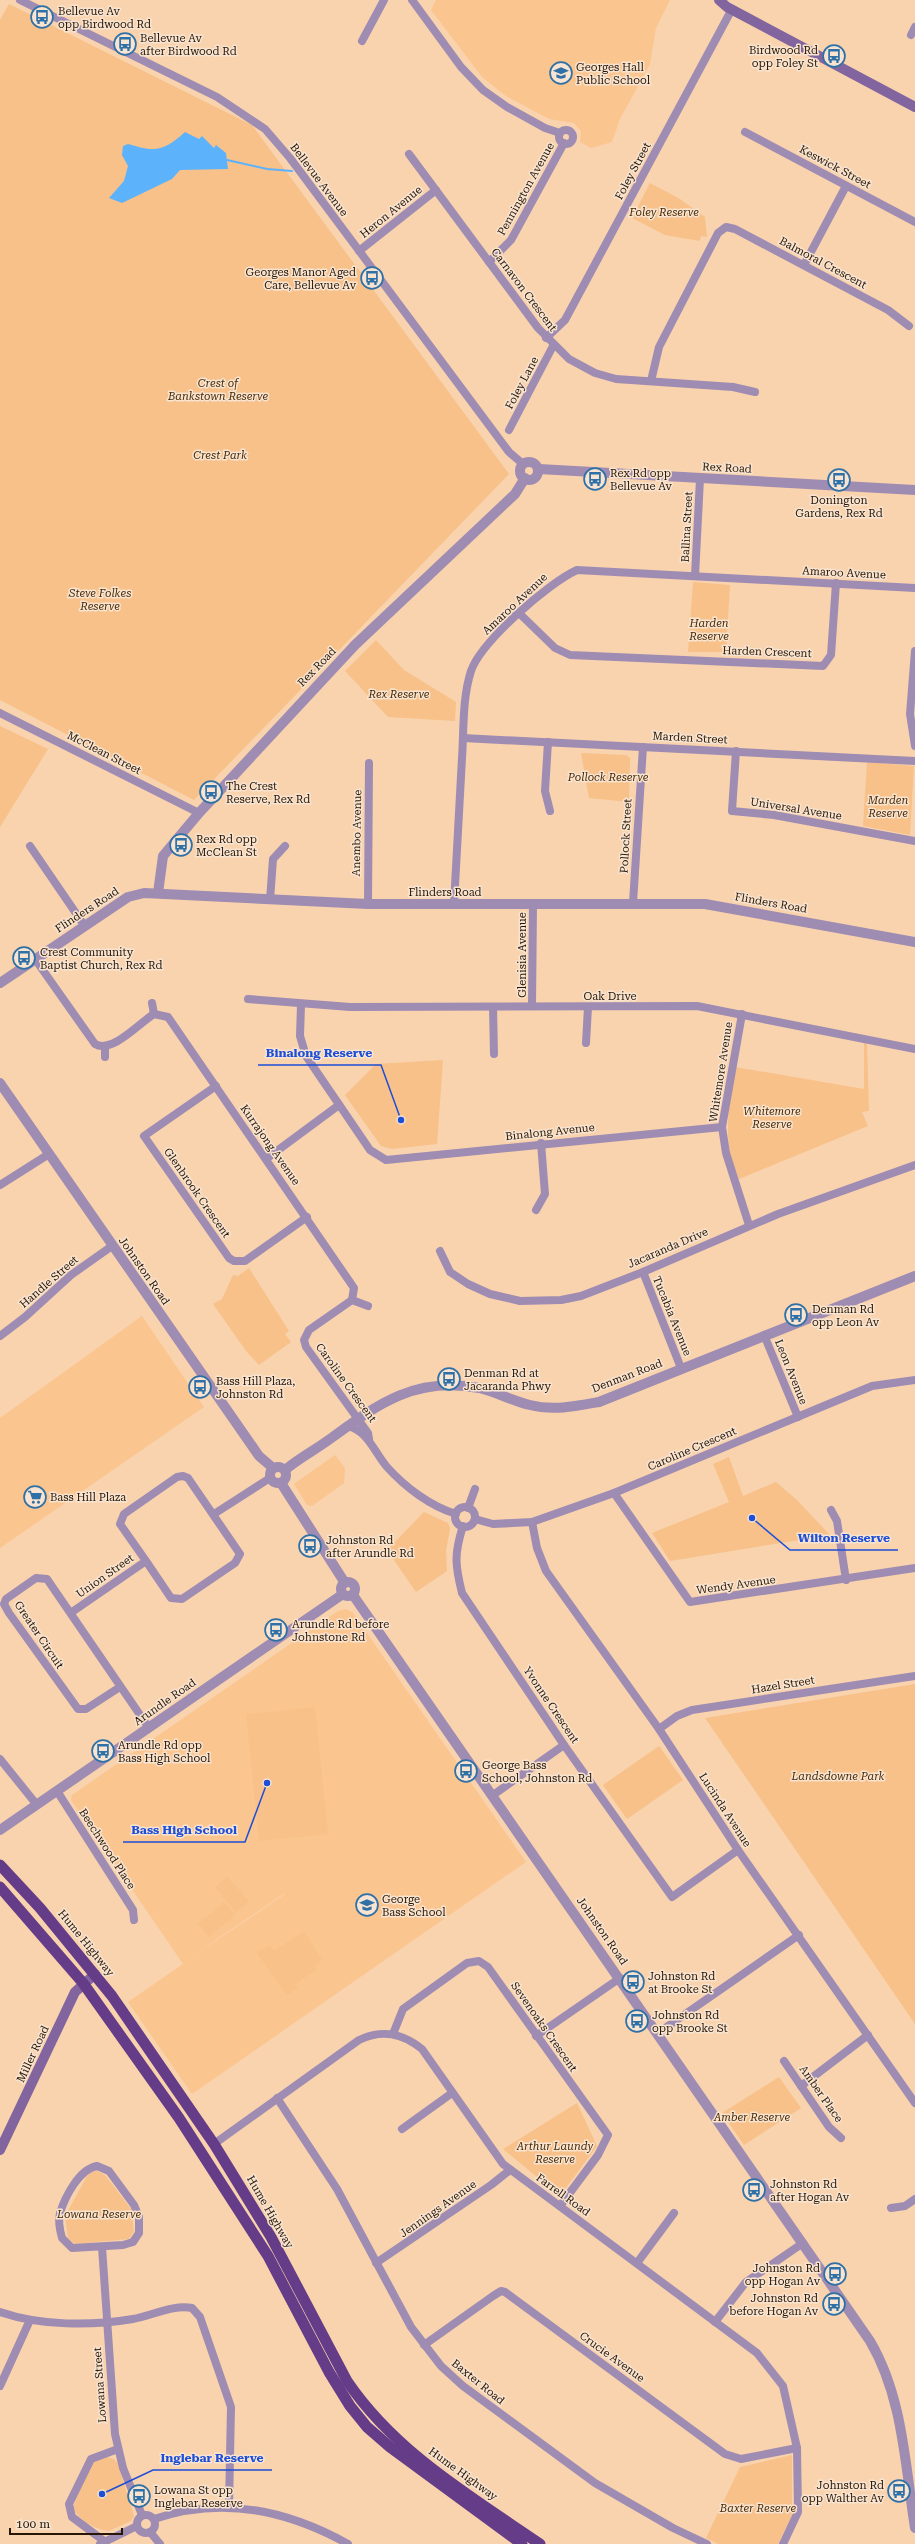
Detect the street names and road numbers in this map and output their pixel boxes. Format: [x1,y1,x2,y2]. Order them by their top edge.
street label: Pennington Avenue [495,140,557,238]
street label: Foley Street [612,140,654,202]
street label: Bellevue Avenue [287,141,351,219]
street label: Keswick Street [797,143,873,191]
street label: Heron Avenue [358,183,424,241]
street label: Balmoral Crescent [777,234,869,292]
street label: Carnavon Crescent [488,246,560,334]
street label: Foley Lane [503,355,541,411]
street label: Rex Road [702,460,752,476]
street label: Ballina Street [679,491,695,563]
street label: Amaroo Avenue [802,564,886,582]
street label: Amaroo Avenue [480,571,550,637]
street label: Harden Crescent [722,644,812,660]
street label: Rex Road [295,645,339,689]
street label: McClean Street [65,729,143,777]
street label: Marden Street [652,730,728,746]
street label: Anembo Avenue [350,790,364,876]
street label: Universal Avenue [749,795,843,823]
street label: Pollock Street [618,798,634,874]
street label: Flinders Road [53,885,121,935]
street label: Flinders Road [408,886,482,899]
street label: Flinders Road [734,890,808,916]
street label: Glenisia Avenue [516,912,529,998]
street label: Oak Drive [583,990,637,1003]
street label: Whitemore Avenue [707,1021,735,1123]
street label: Kurrajong Avenue [237,1102,303,1188]
street label: Binalong Avenue [505,1121,595,1143]
street label: Glenbrook Crescent [161,1146,233,1240]
street label: Jacaranda Drive [626,1225,710,1271]
street label: Johnston Road [116,1235,172,1307]
street label: Handle Street [17,1253,81,1311]
street label: Tucabia Avenue [650,1274,694,1358]
street label: Leon Avenue [772,1338,810,1406]
street label: Caroline Crescent [313,1341,379,1425]
street label: Denman Road [590,1357,664,1395]
street label: Caroline Crescent [646,1424,738,1474]
street label: Union Street [74,1551,136,1601]
street label: Wendy Avenue [696,1573,776,1597]
street label: Greater Circuit [12,1599,66,1671]
street label: Yvonne Crescent [520,1664,582,1746]
street label: Hazel Street [750,1674,816,1696]
street label: Arundle Road [132,1676,198,1728]
street label: Lucinda Avenue [696,1771,754,1849]
street label: Beechwood Place [76,1806,138,1892]
street label: Johnston Road [574,1895,630,1967]
street label: Hume Highway [55,1907,117,1979]
street label: Sevenoaks Crescent [508,1980,580,2074]
street label: Miller Road [14,2024,52,2084]
street label: Amber Place [797,2063,845,2125]
street label: Farrell Road [533,2171,593,2219]
street label: Hume Highway [244,2173,296,2251]
street label: Jennings Avenue [397,2178,479,2240]
street label: Crucie Avenue [577,2329,647,2385]
street label: Lowana Street [91,2347,109,2423]
street label: Baxter Road [449,2357,507,2407]
street label: Hume Highway [426,2445,500,2504]

